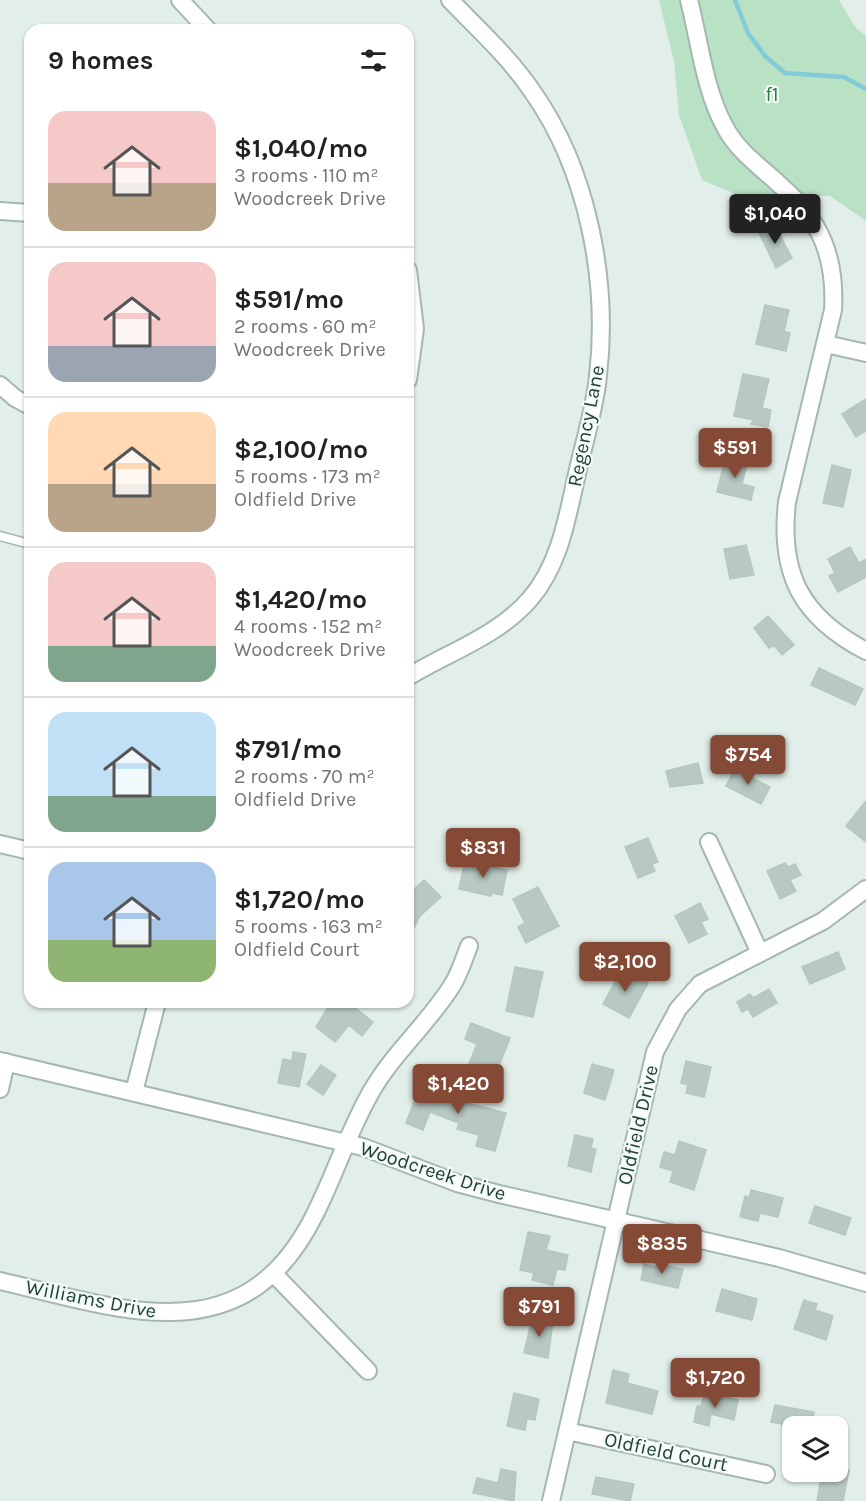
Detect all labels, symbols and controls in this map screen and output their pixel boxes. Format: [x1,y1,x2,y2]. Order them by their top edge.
icon: filters [357,44,390,77]
text: 9 homes [48,45,154,76]
park label: f1 [765,83,779,106]
text: $1,040/mo [234,133,368,164]
icon: home [96,135,168,207]
text: 3 rooms · 110 m² [234,164,379,187]
text: Woodcreek Drive [234,187,386,210]
pin: $1,040 [726,194,824,245]
text: $1,040 [743,202,807,225]
text: $591/mo [234,284,344,315]
icon: home [96,286,168,358]
text: 2 rooms · 60 m² [234,315,377,338]
text: Woodcreek Drive [234,338,386,361]
street label: Regency Lane [563,363,609,489]
pin: $591 [699,428,771,479]
text: $2,100/mo [234,434,368,465]
icon: home [96,436,168,508]
text: $591 [713,436,757,459]
text: 5 rooms · 173 m² [234,465,381,488]
text: Oldfield Drive [234,488,356,511]
text: $1,420/mo [234,584,367,615]
icon: home [96,586,168,658]
text: 4 rooms · 152 m² [234,615,382,638]
text: Woodcreek Drive [234,638,386,661]
text: $791/mo [234,734,342,765]
pin: $754 [712,735,784,786]
icon: home [96,736,168,808]
text: $754 [724,743,772,766]
text: 2 rooms · 70 m² [234,765,374,788]
text: Oldfield Drive [234,788,356,811]
pin: $831 [447,828,519,879]
text: $831 [460,836,506,859]
text: $1,720/mo [234,884,365,915]
icon: home [96,886,168,958]
text: 5 rooms · 163 m² [234,915,383,938]
text: Oldfield Court [234,938,360,961]
pin: $2,100 [576,942,674,993]
text: $2,100 [593,950,657,973]
street label: Oldfield Drive [613,1063,663,1187]
pin: $1,420 [409,1064,507,1115]
text: $1,420 [427,1072,489,1095]
street label: Woodcreek Drive [357,1137,509,1205]
pin: $835 [626,1224,698,1275]
text: $835 [637,1232,687,1255]
street label: Williams Drive [24,1275,158,1323]
pin: $791 [503,1287,575,1338]
text: $791 [517,1295,561,1318]
pin: $1,720 [666,1358,764,1409]
text: $1,720 [685,1366,745,1389]
map controls [782,1416,848,1482]
button: layers [782,1416,848,1482]
street label: Oldfield Court [602,1428,730,1476]

